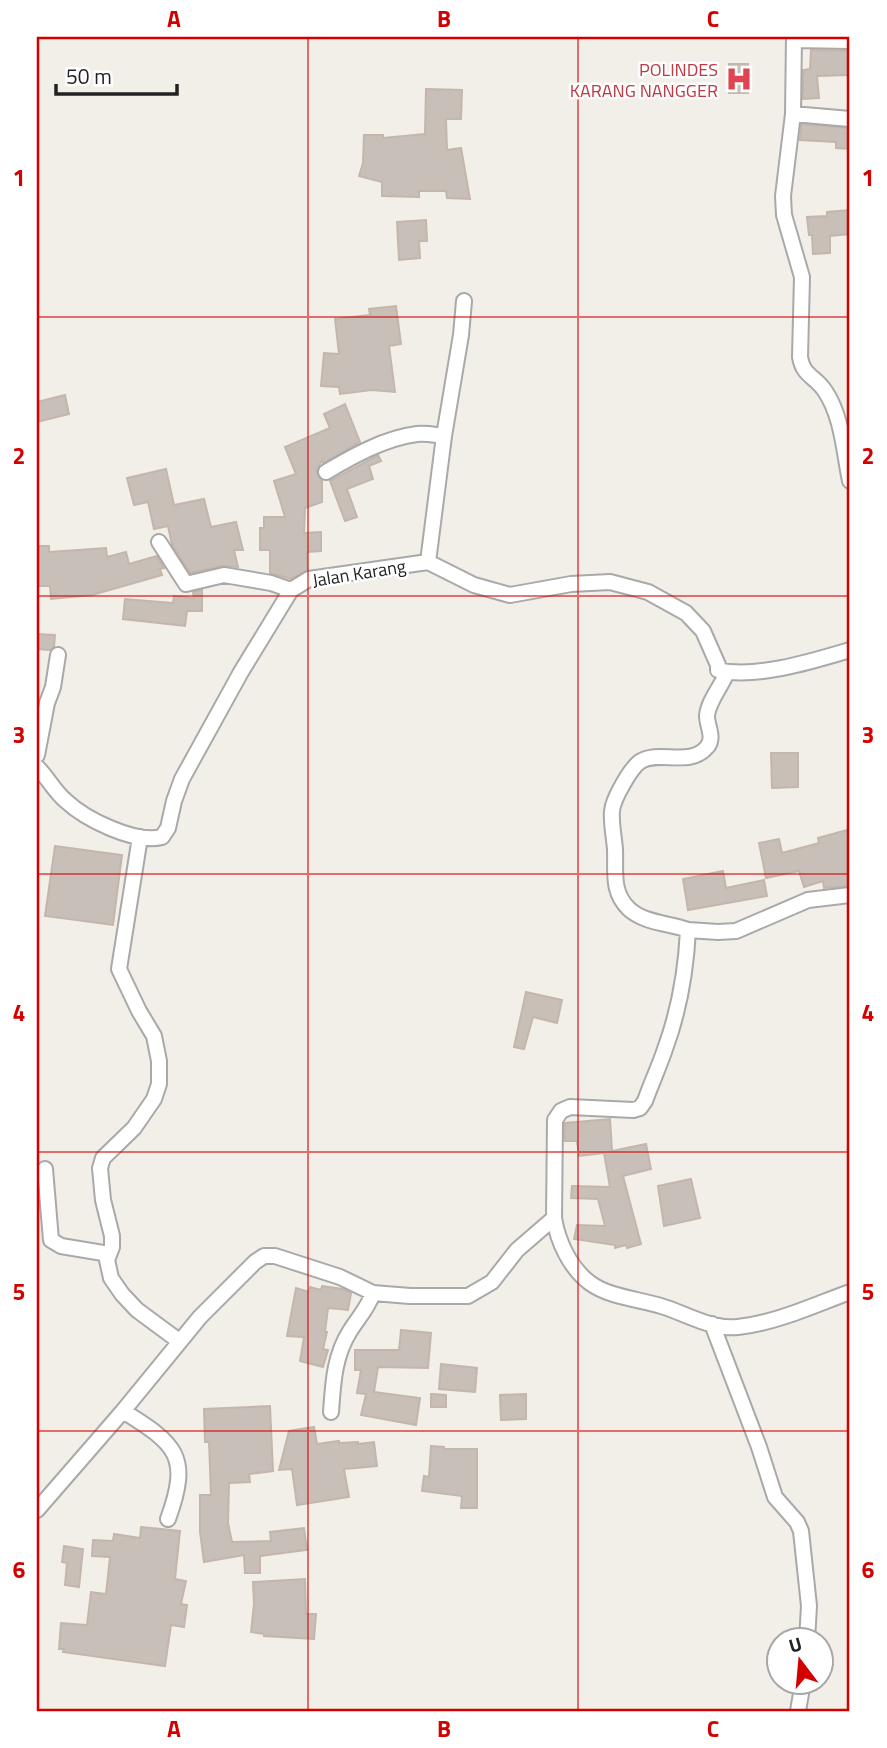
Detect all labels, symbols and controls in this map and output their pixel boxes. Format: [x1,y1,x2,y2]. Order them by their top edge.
text: A [167,1,181,36]
text: B [437,1,451,36]
text: C [707,1,719,36]
scale bar [56,52,177,96]
place label: POLINDES KARANG NANGGER [570,56,718,104]
text: 50 m [66,60,112,92]
hospital icon: POLINDES KARANG NANGGER [724,64,754,94]
text: 1 [13,160,25,195]
text: 1 [862,160,874,195]
text: 2 [13,438,25,473]
text: 2 [862,438,874,473]
street label: Jalan Karang [310,552,408,594]
text: 3 [13,717,25,752]
text: 3 [862,717,874,752]
text: 4 [13,995,25,1030]
text: 4 [862,995,874,1030]
text: 5 [13,1274,25,1309]
text: 5 [862,1274,874,1309]
text: 6 [13,1552,26,1587]
text: 6 [862,1552,875,1587]
north arrow [764,1626,834,1696]
text: U [785,1629,805,1660]
text: A [167,1711,181,1746]
text: B [437,1711,451,1746]
text: C [707,1711,719,1746]

